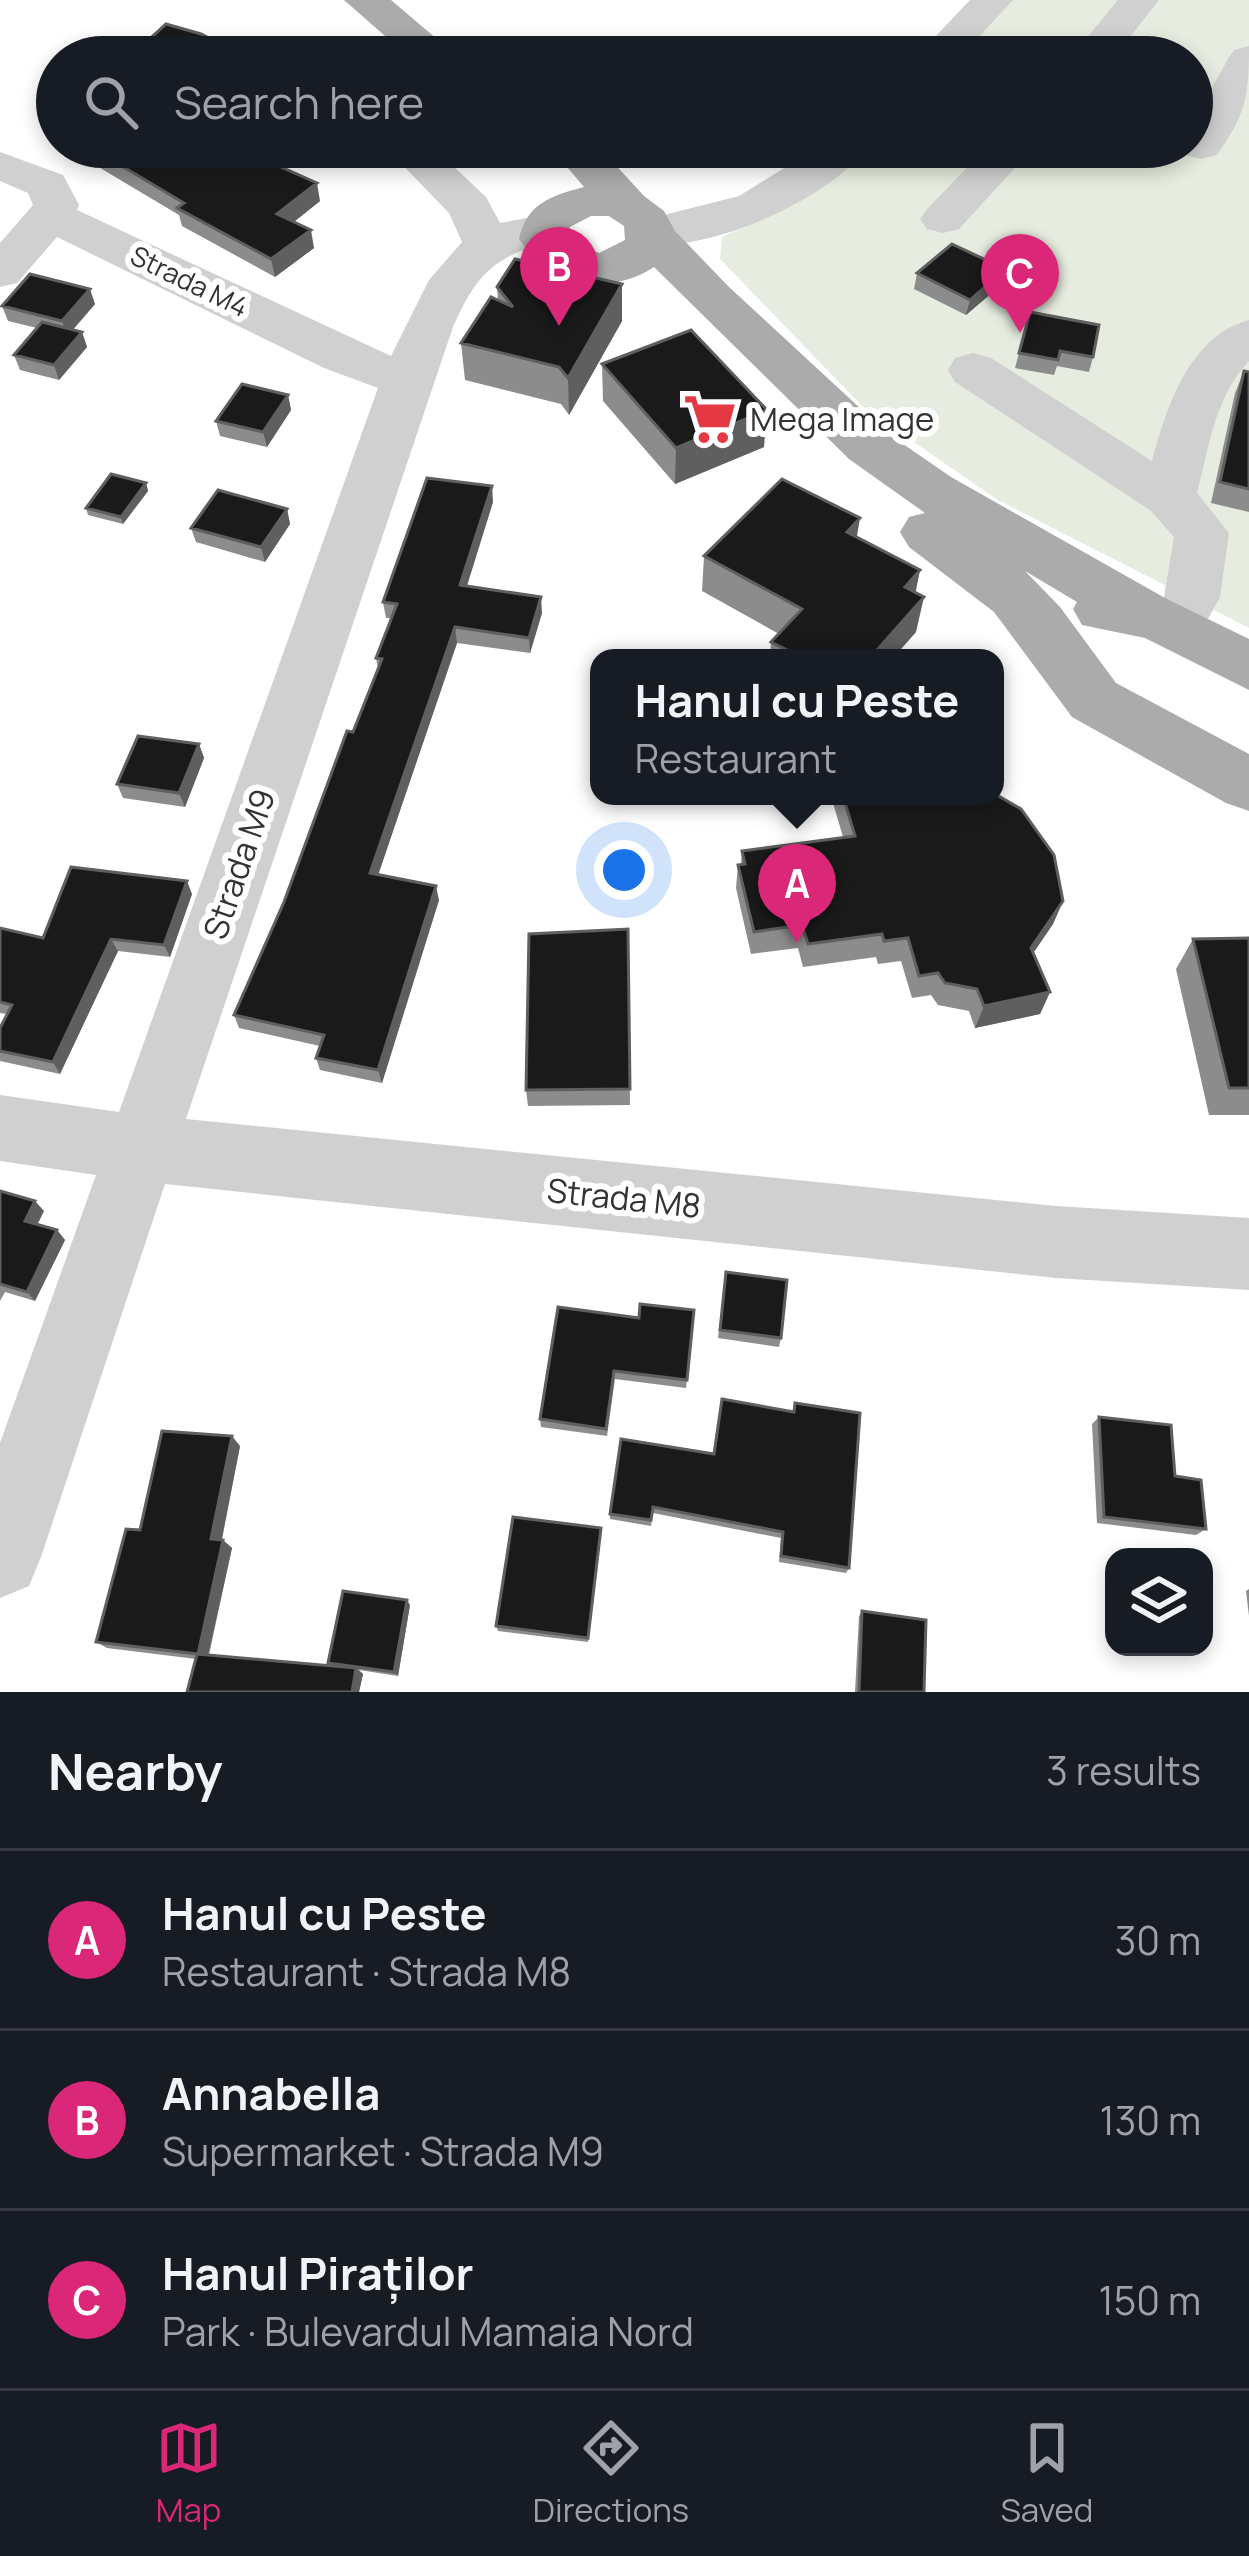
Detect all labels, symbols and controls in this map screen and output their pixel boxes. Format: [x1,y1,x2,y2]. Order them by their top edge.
search box [36,36,1213,168]
icon: search [78,69,144,135]
text: Search here [174,71,424,133]
pin: B [520,227,598,326]
pin: C [981,234,1059,333]
street label: Strada M4 [125,236,255,325]
supermarket icon: Mega Image [681,390,739,448]
place label: Mega Image [750,396,934,441]
popup [590,649,1004,805]
text: Hanul cu Peste [635,669,959,731]
text: Restaurant [635,731,837,785]
street label: Strada M9 [192,783,285,945]
your location [594,840,654,900]
pin: A [758,844,836,943]
street label: Strada M8 [545,1167,703,1228]
map controls [1105,1548,1213,1656]
button: layers [1105,1548,1213,1656]
text: Nearby [48,1736,223,1805]
text: 3 results [1046,1743,1201,1797]
text: Hanul cu Peste [162,1882,487,1944]
text: A [74,1913,100,1967]
text: 30 m [1115,1913,1201,1967]
text: Restaurant · Strada M8 [162,1944,571,1998]
text: Annabella [162,2062,380,2124]
text: B [75,2093,99,2147]
text: 130 m [1100,2093,1201,2147]
text: Supermarket · Strada M9 [162,2124,604,2178]
text: Hanul Piraților [162,2242,473,2304]
text: C [73,2273,101,2327]
text: 150 m [1099,2273,1201,2327]
text: Park · Bulevardul Mamaia Nord [162,2304,694,2358]
tab: Map [156,2415,222,2532]
tab: Directions [533,2415,689,2532]
tab: Saved [1000,2415,1093,2532]

